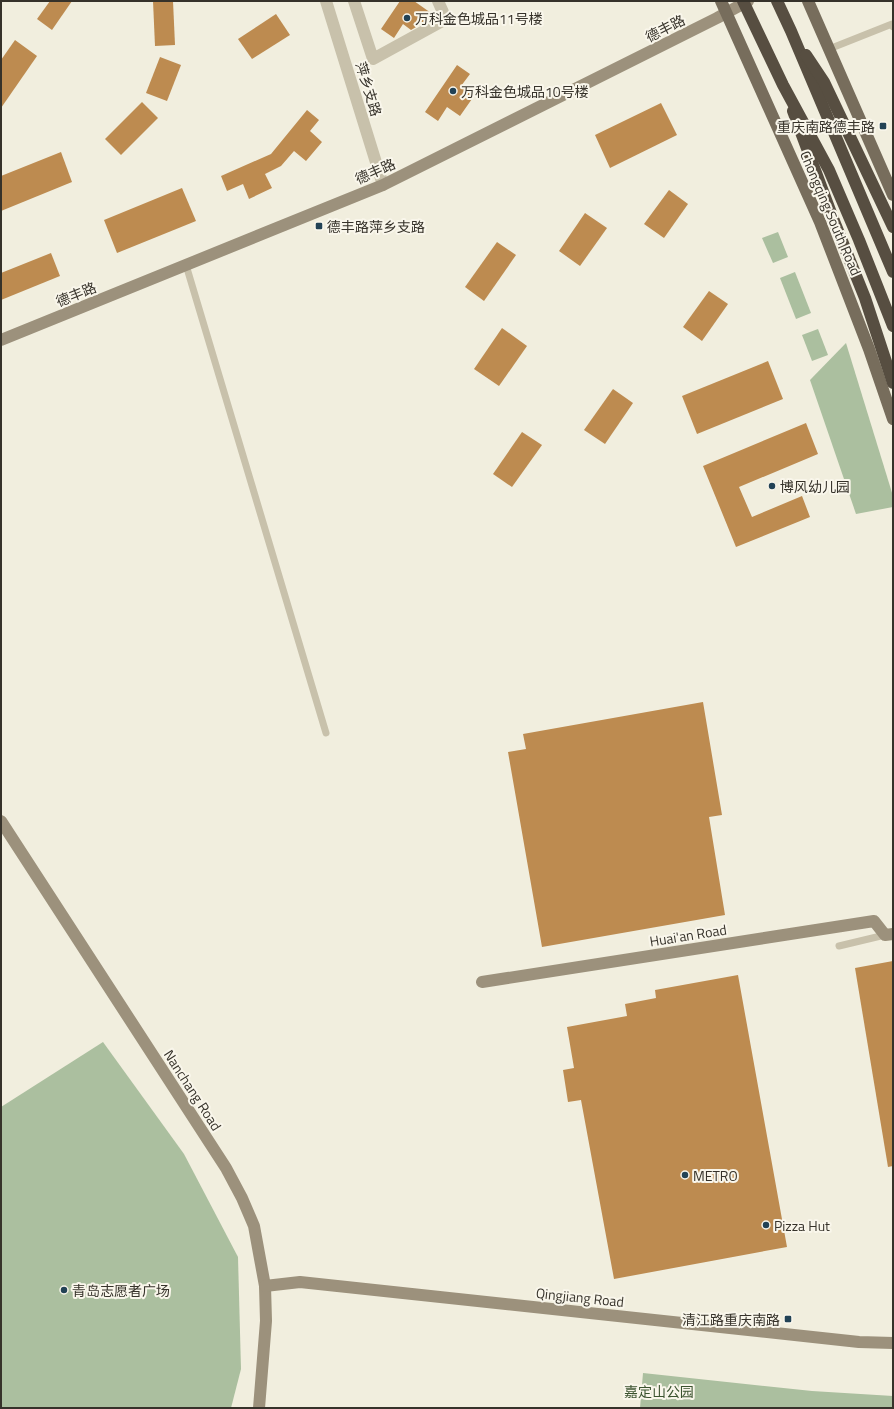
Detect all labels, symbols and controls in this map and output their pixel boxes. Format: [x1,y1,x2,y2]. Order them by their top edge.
place label: 万科金色城品11号楼 [415,8,543,29]
street label: 德丰路 [642,9,688,47]
marker: 万科金色城品11号楼 [402,13,412,23]
street label: 萍乡支路 [351,59,387,119]
place label: 万科金色城品10号楼 [461,81,589,102]
marker: 万科金色城品10号楼 [448,86,458,96]
place label: 重庆南路德丰路 [777,116,875,137]
marker: 重庆南路德丰路 [878,121,888,131]
street label: Chongqing South Road [795,147,867,279]
street label: 德丰路 [352,153,398,189]
place label: 德丰路萍乡支路 [327,216,425,237]
marker: 德丰路萍乡支路 [314,221,324,231]
street label: 德丰路 [53,276,99,312]
place label: 博风幼儿园 [780,476,850,497]
marker: 博风幼儿园 [767,481,777,491]
street label: Huai'an Road [648,919,728,951]
street label: Nanchang Road [159,1045,227,1135]
place label: METRO [693,1165,738,1186]
marker: METRO [680,1170,690,1180]
place label: Pizza Hut [774,1215,830,1236]
marker: Pizza Hut [761,1220,771,1230]
place label: 青岛志愿者广场 [72,1280,170,1301]
street label: Qingjiang Road [535,1282,625,1312]
marker: 青岛志愿者广场 [59,1285,69,1295]
place label: 清江路重庆南路 [682,1309,780,1330]
marker: 清江路重庆南路 [783,1314,793,1324]
park label: 嘉定山公园 [624,1381,694,1402]

